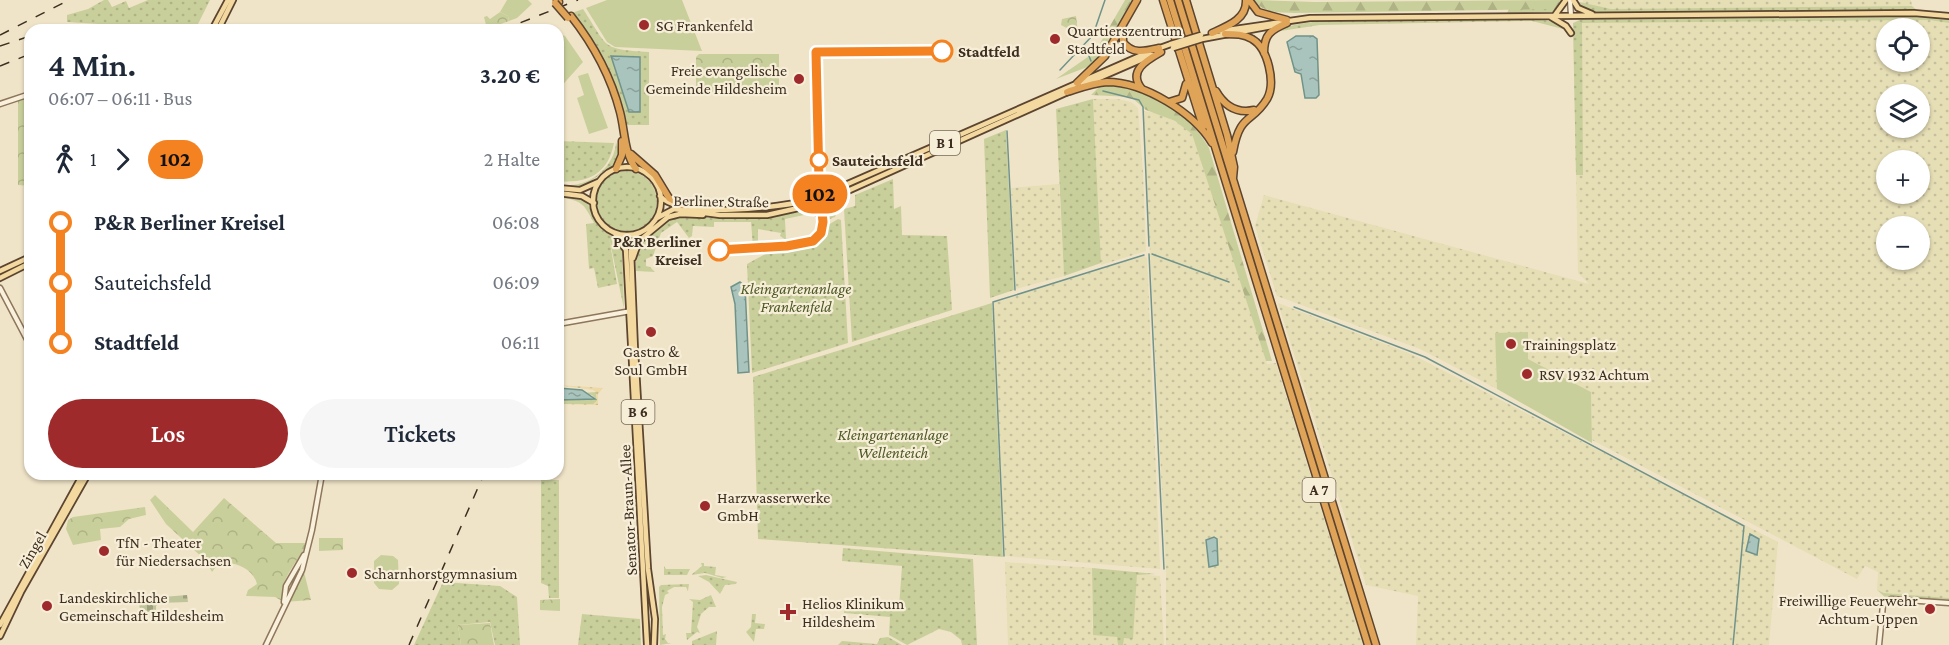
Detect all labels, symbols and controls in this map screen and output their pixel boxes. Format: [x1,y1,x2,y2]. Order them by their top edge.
place label: SG Frankenfeld [656,17,754,34]
marker: SG Frankenfeld [637,18,651,32]
map controls [1876,18,1930,270]
button: locate [1876,18,1930,72]
place label: Quartierszentrum Stadtfeld [1067,22,1183,57]
marker: Quartierszentrum Stadtfeld [1048,32,1062,46]
marker: Stadtfeld [931,40,953,62]
place label: Stadtfeld [958,43,1020,60]
text: 4 Min. [48,46,136,83]
place label: Freie evangelische Gemeinde Hildesheim [645,62,787,97]
text: 3.20 € [480,63,540,88]
marker: Freie evangelische Gemeinde Hildesheim [792,72,806,86]
button: layers [1876,84,1930,138]
text: 06:07 – 06:11 · Bus [48,87,192,109]
road number: B 1 [930,131,960,155]
icon: walk [48,143,81,176]
icon: forward [106,143,139,176]
text: 102 [160,147,191,171]
text: 1 [90,148,97,170]
text: 2 Halte [484,148,540,170]
button: + [1876,150,1930,204]
marker: Sauteichsfeld [810,151,828,169]
place label: Sauteichsfeld [832,152,923,169]
line badge: 102 [786,174,854,214]
text: 102 [804,182,836,206]
street label: Berliner Straße [673,192,769,210]
text: P&R Berliner Kreisel [94,210,285,235]
text: 06:08 [492,211,540,233]
button: − [1876,216,1930,270]
place label: P&R Berliner Kreisel [613,233,703,268]
marker: P&R Berliner Kreisel [708,239,730,261]
text: Sauteichsfeld [94,270,212,295]
text: 06:09 [493,271,540,293]
park label: Kleingartenanlage Frankenfeld [741,280,851,316]
marker: Gastro & Soul GmbH [644,325,658,339]
text: Stadtfeld [94,330,179,355]
text: 06:11 [501,331,540,353]
place label: Trainingsplatz [1523,336,1616,354]
marker: Trainingsplatz [1504,337,1518,351]
place label: Gastro & Soul GmbH [615,343,687,378]
place label: RSV 1932 Achtum [1539,366,1650,383]
marker: RSV 1932 Achtum [1520,367,1534,381]
button: Los [48,399,288,468]
button: Tickets [300,399,540,468]
road number: B 6 [622,400,654,424]
park label: Kleingartenanlage Wellenteich [838,426,948,461]
street label: Senator-Braun-Allee [616,444,640,576]
road number: A 7 [1302,478,1336,502]
place label: Harzwasserwerke GmbH [717,489,830,524]
marker: Harzwasserwerke GmbH [698,499,712,513]
street label: Zingel [15,528,50,572]
place label: TfN - Theater für Niedersachsen [116,534,232,569]
marker: TfN - Theater für Niedersachsen [97,544,111,558]
place label: Scharnhorstgymnasium [364,565,518,583]
marker: Scharnhorstgymnasium [345,566,359,580]
place label: Landeskirchliche Gemeinschaft Hildesheim [59,589,224,624]
place label: Freiwillige Feuerwehr Achtum-Uppen [1779,592,1918,628]
place label: Helios Klinikum Hildesheim [802,595,905,630]
marker: Landeskirchliche Gemeinschaft Hildesheim [40,599,54,613]
marker: Freiwillige Feuerwehr Achtum-Uppen [1923,602,1937,616]
marker: Helios Klinikum Hildesheim [779,603,797,621]

